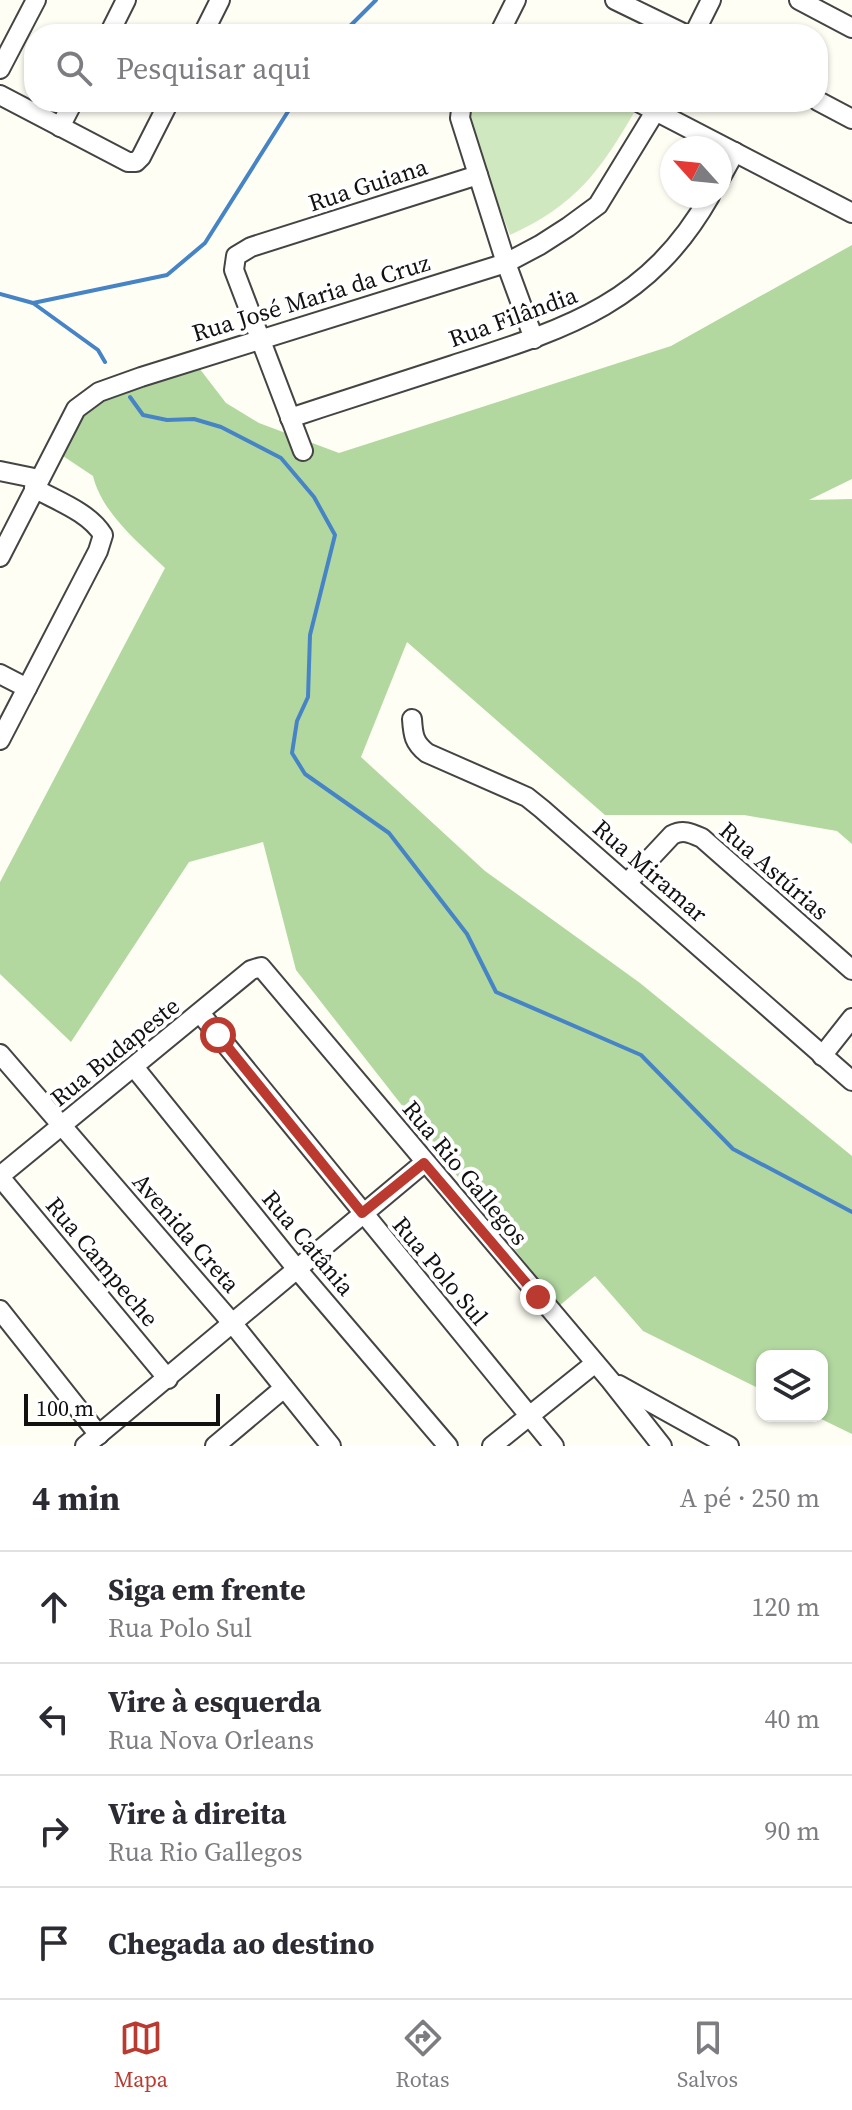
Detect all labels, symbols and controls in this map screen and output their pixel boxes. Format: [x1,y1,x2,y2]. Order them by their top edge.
search box [24,24,828,112]
icon: search [52,46,96,90]
text: Pesquisar aqui [116,48,311,89]
north arrow [660,136,732,208]
street label: Rua Guiana [304,150,432,219]
street label: Rua José Maria da Cruz [188,246,434,349]
street label: Rua Filândia [444,278,582,355]
street label: Rua Miramar [586,812,715,930]
street label: Rua Astúrias [712,814,836,927]
street label: Rua Budapeste [43,989,186,1114]
route start [200,1017,236,1053]
street label: Rua Rio Gallegos [395,1093,536,1252]
street label: Avenida Creta [125,1166,248,1300]
street label: Rua Catânia [254,1183,363,1303]
street label: Rua Campeche [38,1190,166,1334]
street label: Rua Polo Sul [385,1209,496,1332]
route end [520,1279,556,1315]
map controls [756,1350,828,1422]
button: layers [756,1350,828,1422]
scale bar [24,1390,220,1426]
text: 100 m [36,1393,94,1423]
text: 4 min [32,1475,120,1521]
text: A pé · 250 m [680,1480,820,1516]
text: Siga em frente [108,1569,306,1610]
icon: ahead [32,1585,76,1629]
text: 120 m [752,1589,820,1625]
text: Rua Polo Sul [108,1610,252,1646]
text: Vire à esquerda [108,1681,321,1722]
icon: left [32,1697,76,1741]
text: 40 m [765,1701,820,1737]
text: Rua Nova Orleans [108,1722,314,1758]
text: Vire à direita [108,1793,287,1834]
icon: right [32,1809,76,1853]
text: 90 m [765,1813,820,1849]
text: Rua Rio Gallegos [108,1834,303,1870]
icon: arrive [32,1921,76,1965]
text: Chegada ao destino [108,1923,374,1964]
tab: Mapa [114,2016,168,2094]
tab: Rotas [396,2016,449,2094]
tab: Salvos [677,2016,738,2094]

